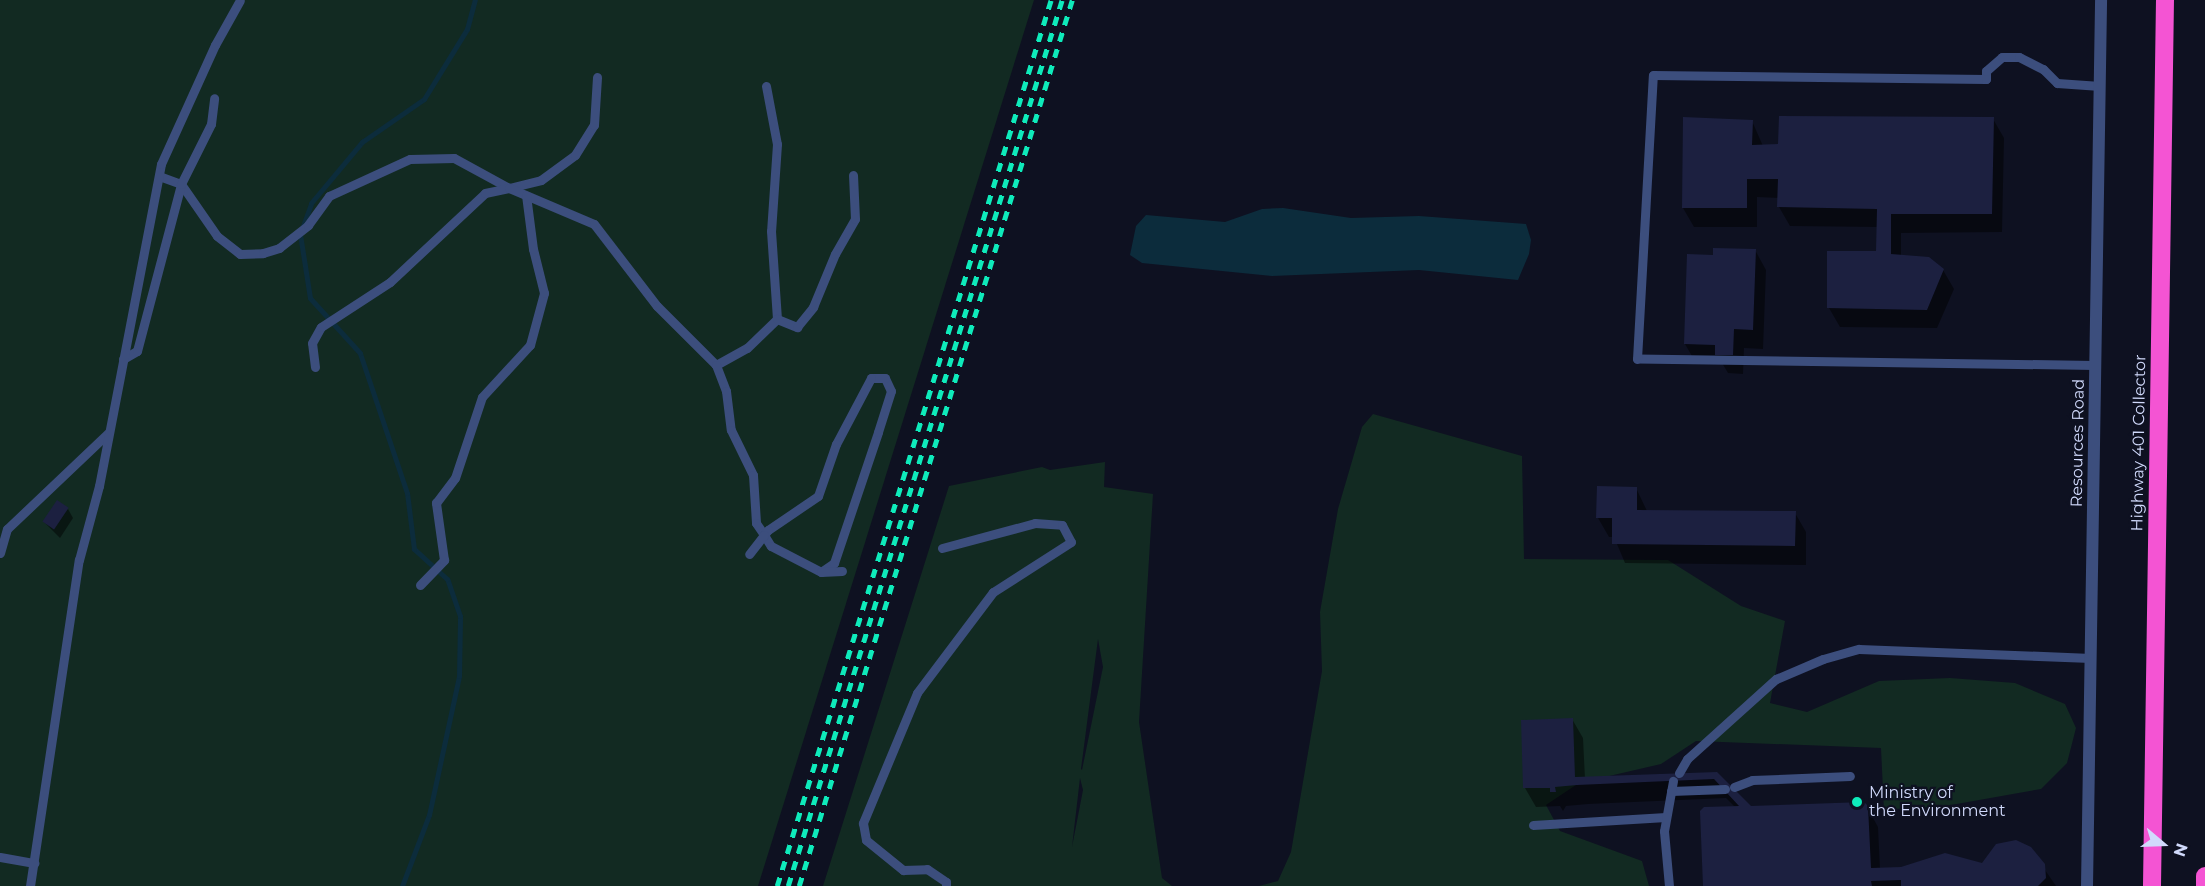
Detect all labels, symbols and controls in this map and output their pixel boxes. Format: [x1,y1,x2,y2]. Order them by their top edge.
street label: Highway 401 Collector [2128,354,2150,532]
street label: Resources Road [2067,379,2089,507]
place label: Ministry of the Environment [1869,783,2006,821]
marker: Ministry of the Environment [1850,795,1864,809]
north arrow [2133,814,2193,874]
text: N [2169,841,2192,859]

